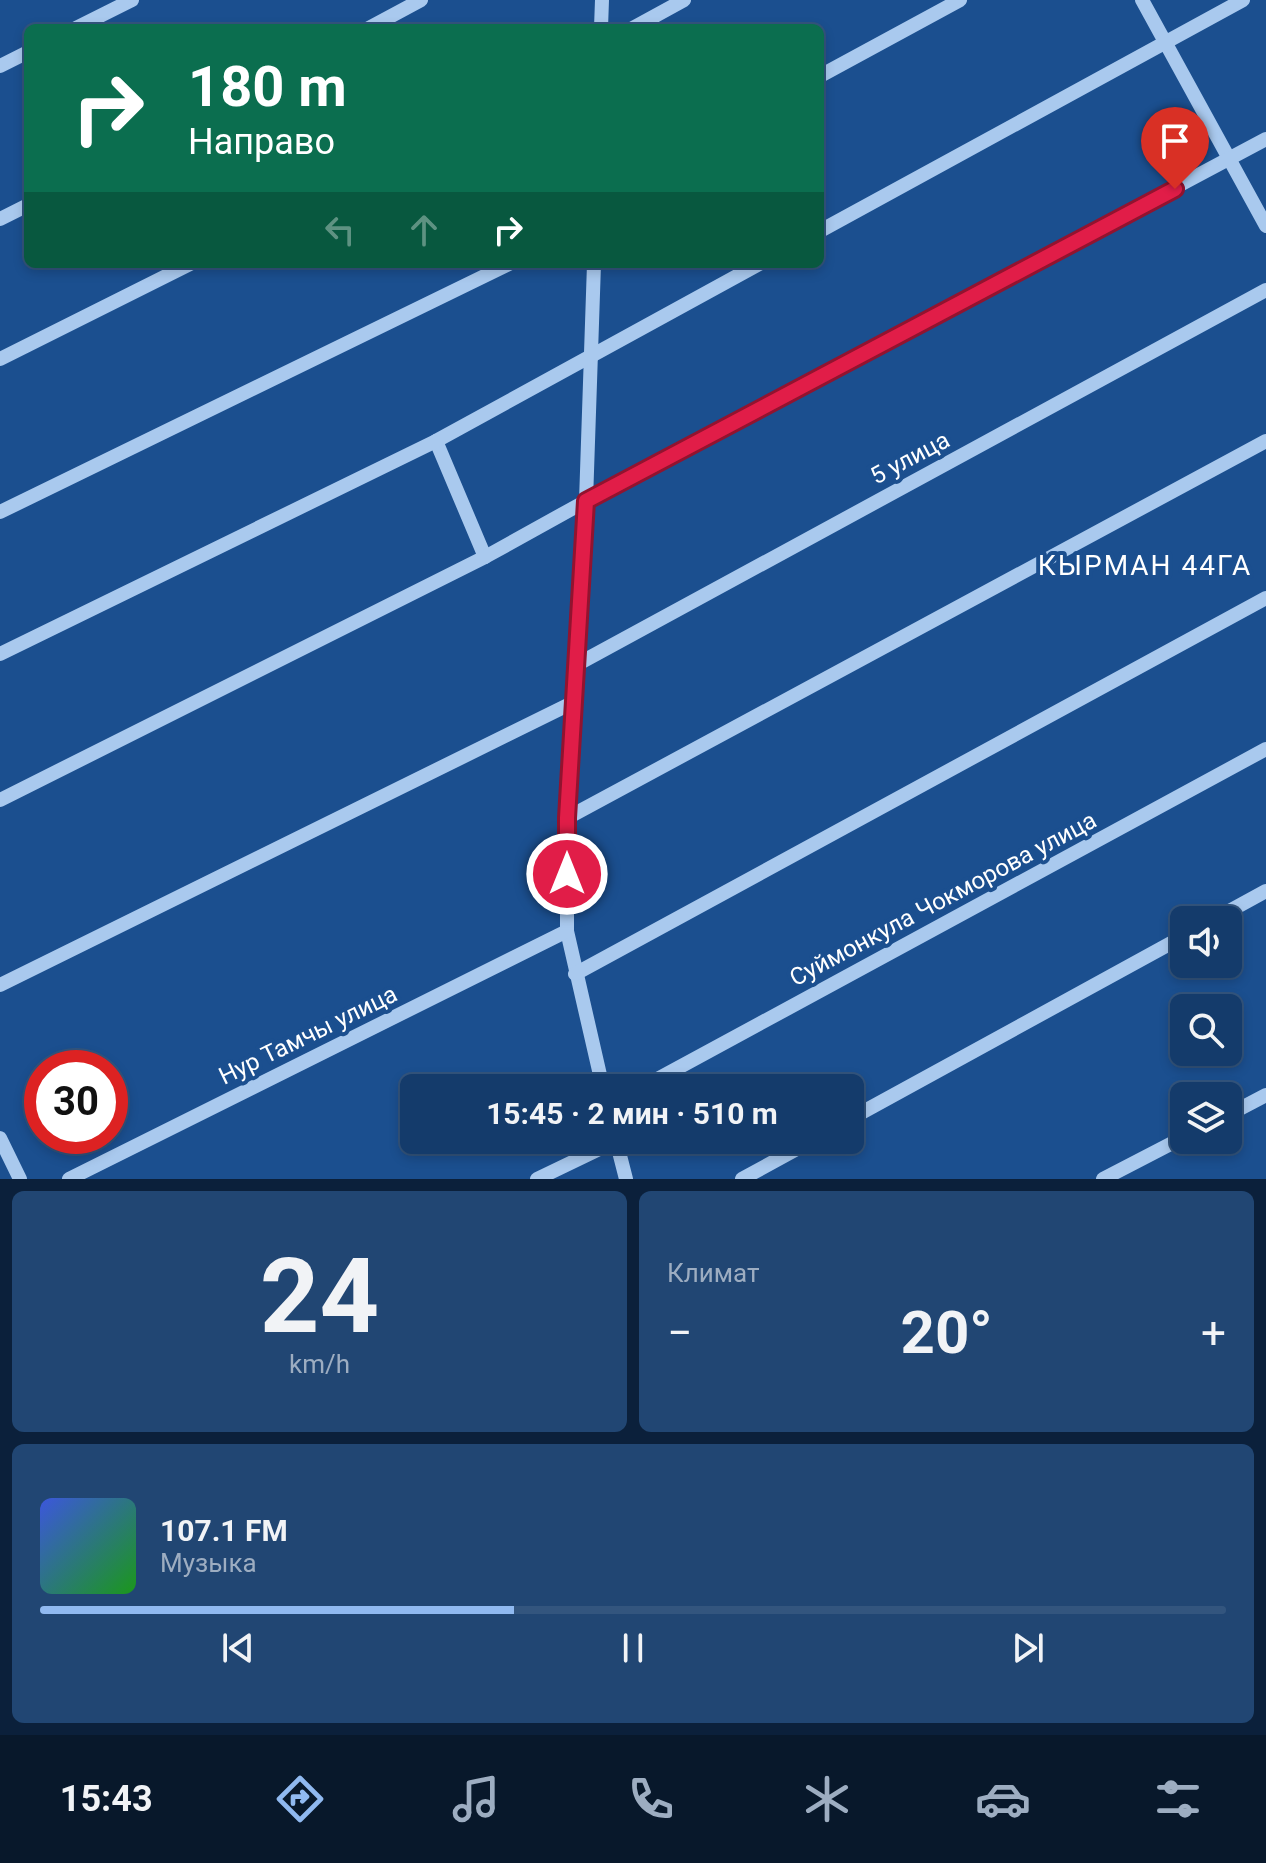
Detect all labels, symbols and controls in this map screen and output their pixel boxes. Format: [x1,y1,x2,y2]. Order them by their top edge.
text: 180 m [188,54,347,120]
icon: right [56,56,160,160]
pin [1141,107,1209,189]
icon: arrive [1153,119,1197,163]
text: Направо [188,121,335,163]
icon: left [318,208,362,252]
icon: ahead [402,208,446,252]
icon: right [486,208,530,252]
street label: 5 улица [866,426,954,490]
district label: КЫРМАН 44ГА [1038,549,1252,582]
street label: Суймонкула Чокморова улица [785,806,1101,992]
position arrow [525,832,609,916]
map controls [1170,906,1242,1154]
button: sound [1170,906,1242,978]
street label: Нур Тамчы улица [214,980,402,1090]
button: search [1170,994,1242,1066]
speed limit sign: 30 [24,1050,128,1154]
button: layers [1170,1082,1242,1154]
text: 15:45 · 2 мин · 510 m [486,1096,778,1131]
text: 24 [260,1236,379,1357]
text: Климат [667,1258,759,1288]
text: 20° [900,1297,993,1368]
text: − [667,1307,692,1359]
text: + [1201,1307,1226,1359]
text: km/h [289,1349,350,1379]
text: 107.1 FM [160,1513,288,1548]
text: Музыка [160,1548,257,1578]
icon: previous [216,1626,260,1670]
icon: pause [611,1626,655,1670]
icon: next [1006,1626,1050,1670]
icon: directions [272,1771,328,1827]
icon: music [448,1771,504,1827]
icon: phone [623,1771,679,1827]
icon: climate [799,1771,855,1827]
icon: car [975,1771,1031,1827]
icon: filters [1150,1771,1206,1827]
text: 15:43 [60,1778,153,1820]

